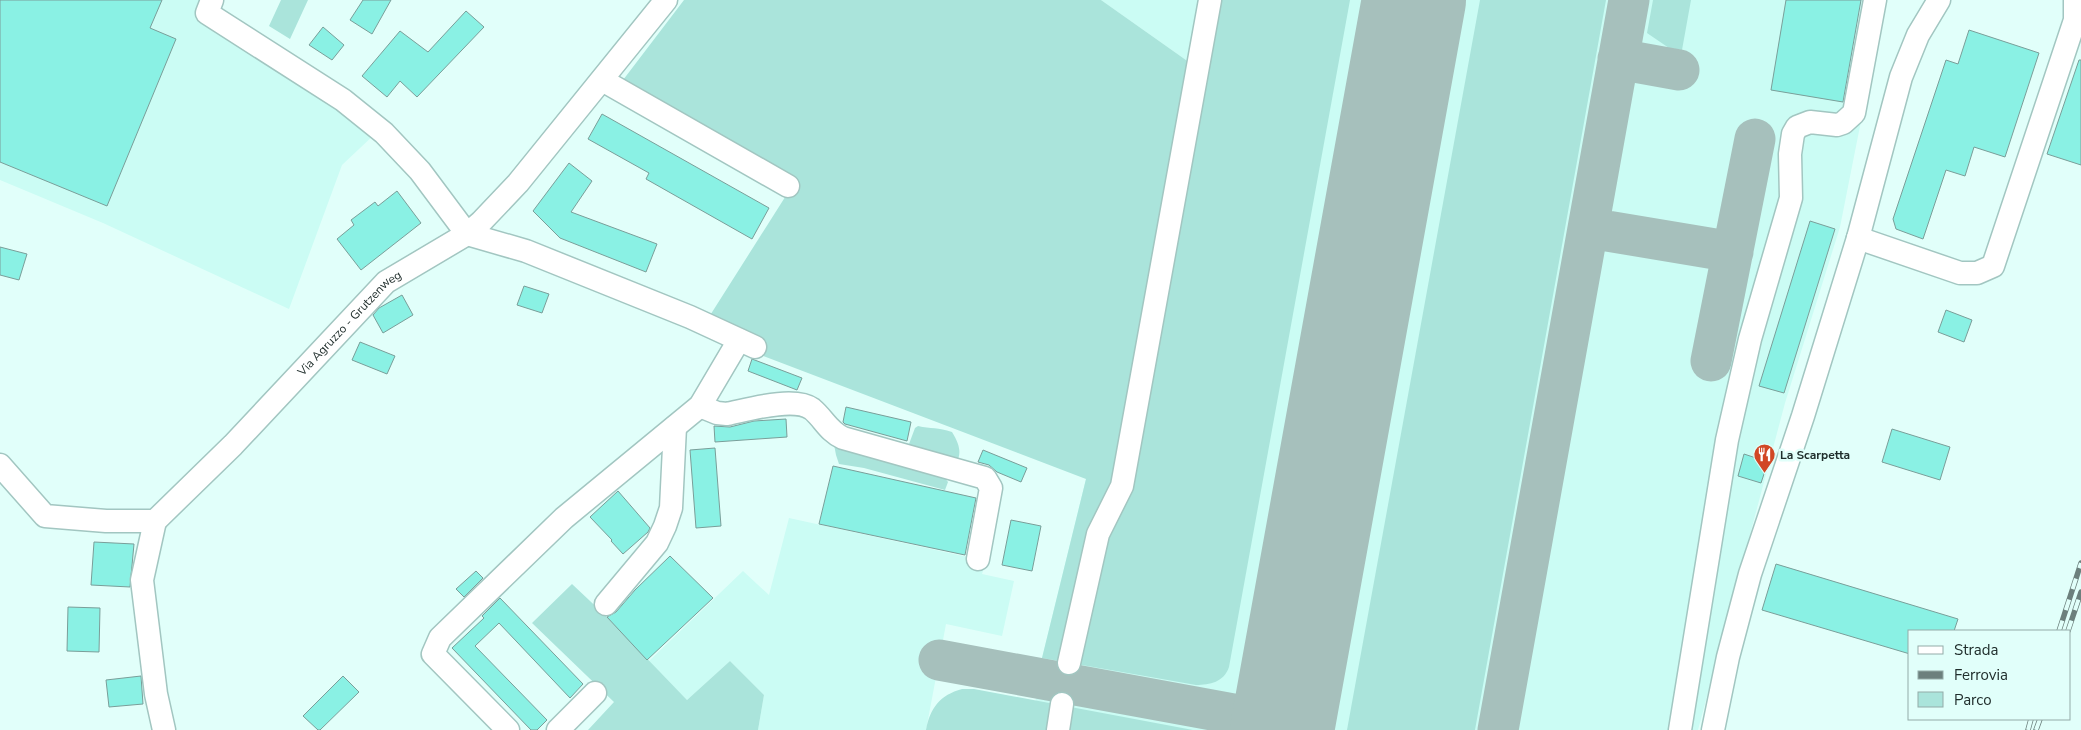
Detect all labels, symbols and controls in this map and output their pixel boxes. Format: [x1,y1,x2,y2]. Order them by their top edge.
street label: Via Agruzzo - Grutzenweg [293,267,404,380]
restaurant icon: La Scarpetta [1752,443,1776,474]
place label: La Scarpetta [1780,447,1850,463]
legend [1908,630,2071,720]
text: Strada [1954,640,1998,660]
text: Ferrovia [1954,665,2008,685]
text: Parco [1954,690,1992,710]

